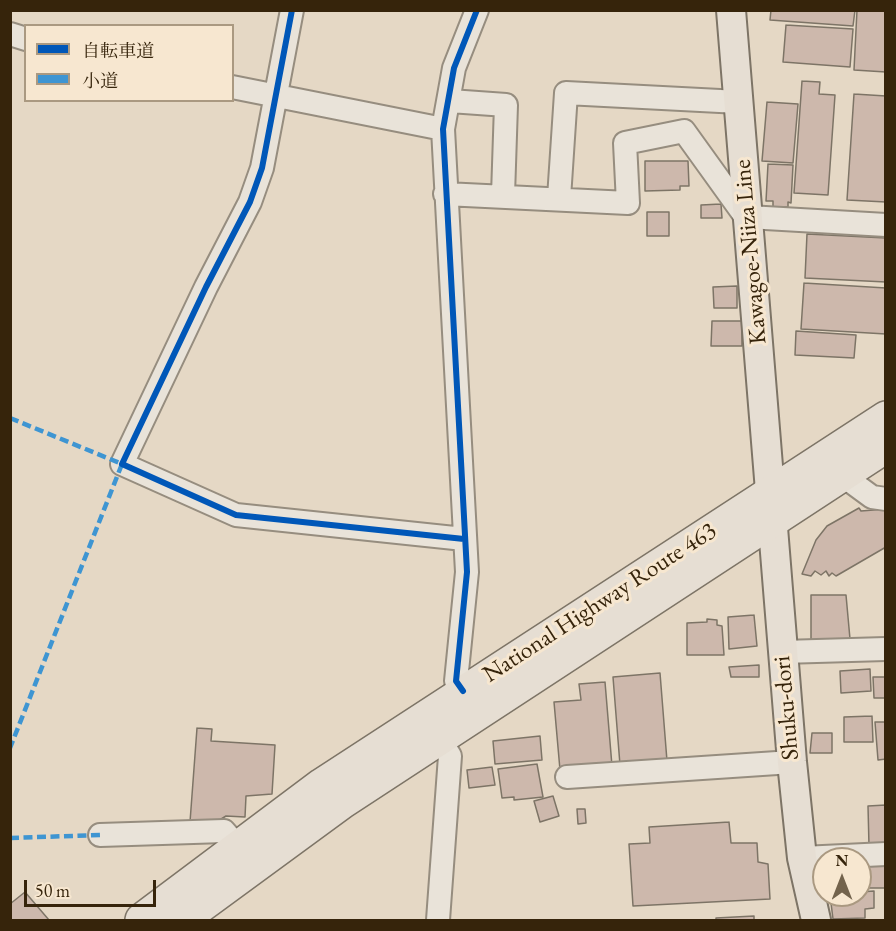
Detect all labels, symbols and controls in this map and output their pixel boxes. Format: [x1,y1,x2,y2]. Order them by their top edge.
legend [24,24,234,102]
text: 自転車道 [82,39,154,62]
text: 小道 [82,69,118,92]
street label: Kawagoe-Niiza Line [729,158,773,346]
street label: National Highway Route 463 [478,517,722,689]
street label: Shuku-dori [768,655,806,761]
north arrow [812,847,872,907]
text: N [836,850,848,871]
scale bar [27,868,159,906]
text: 50 m [35,879,70,902]

